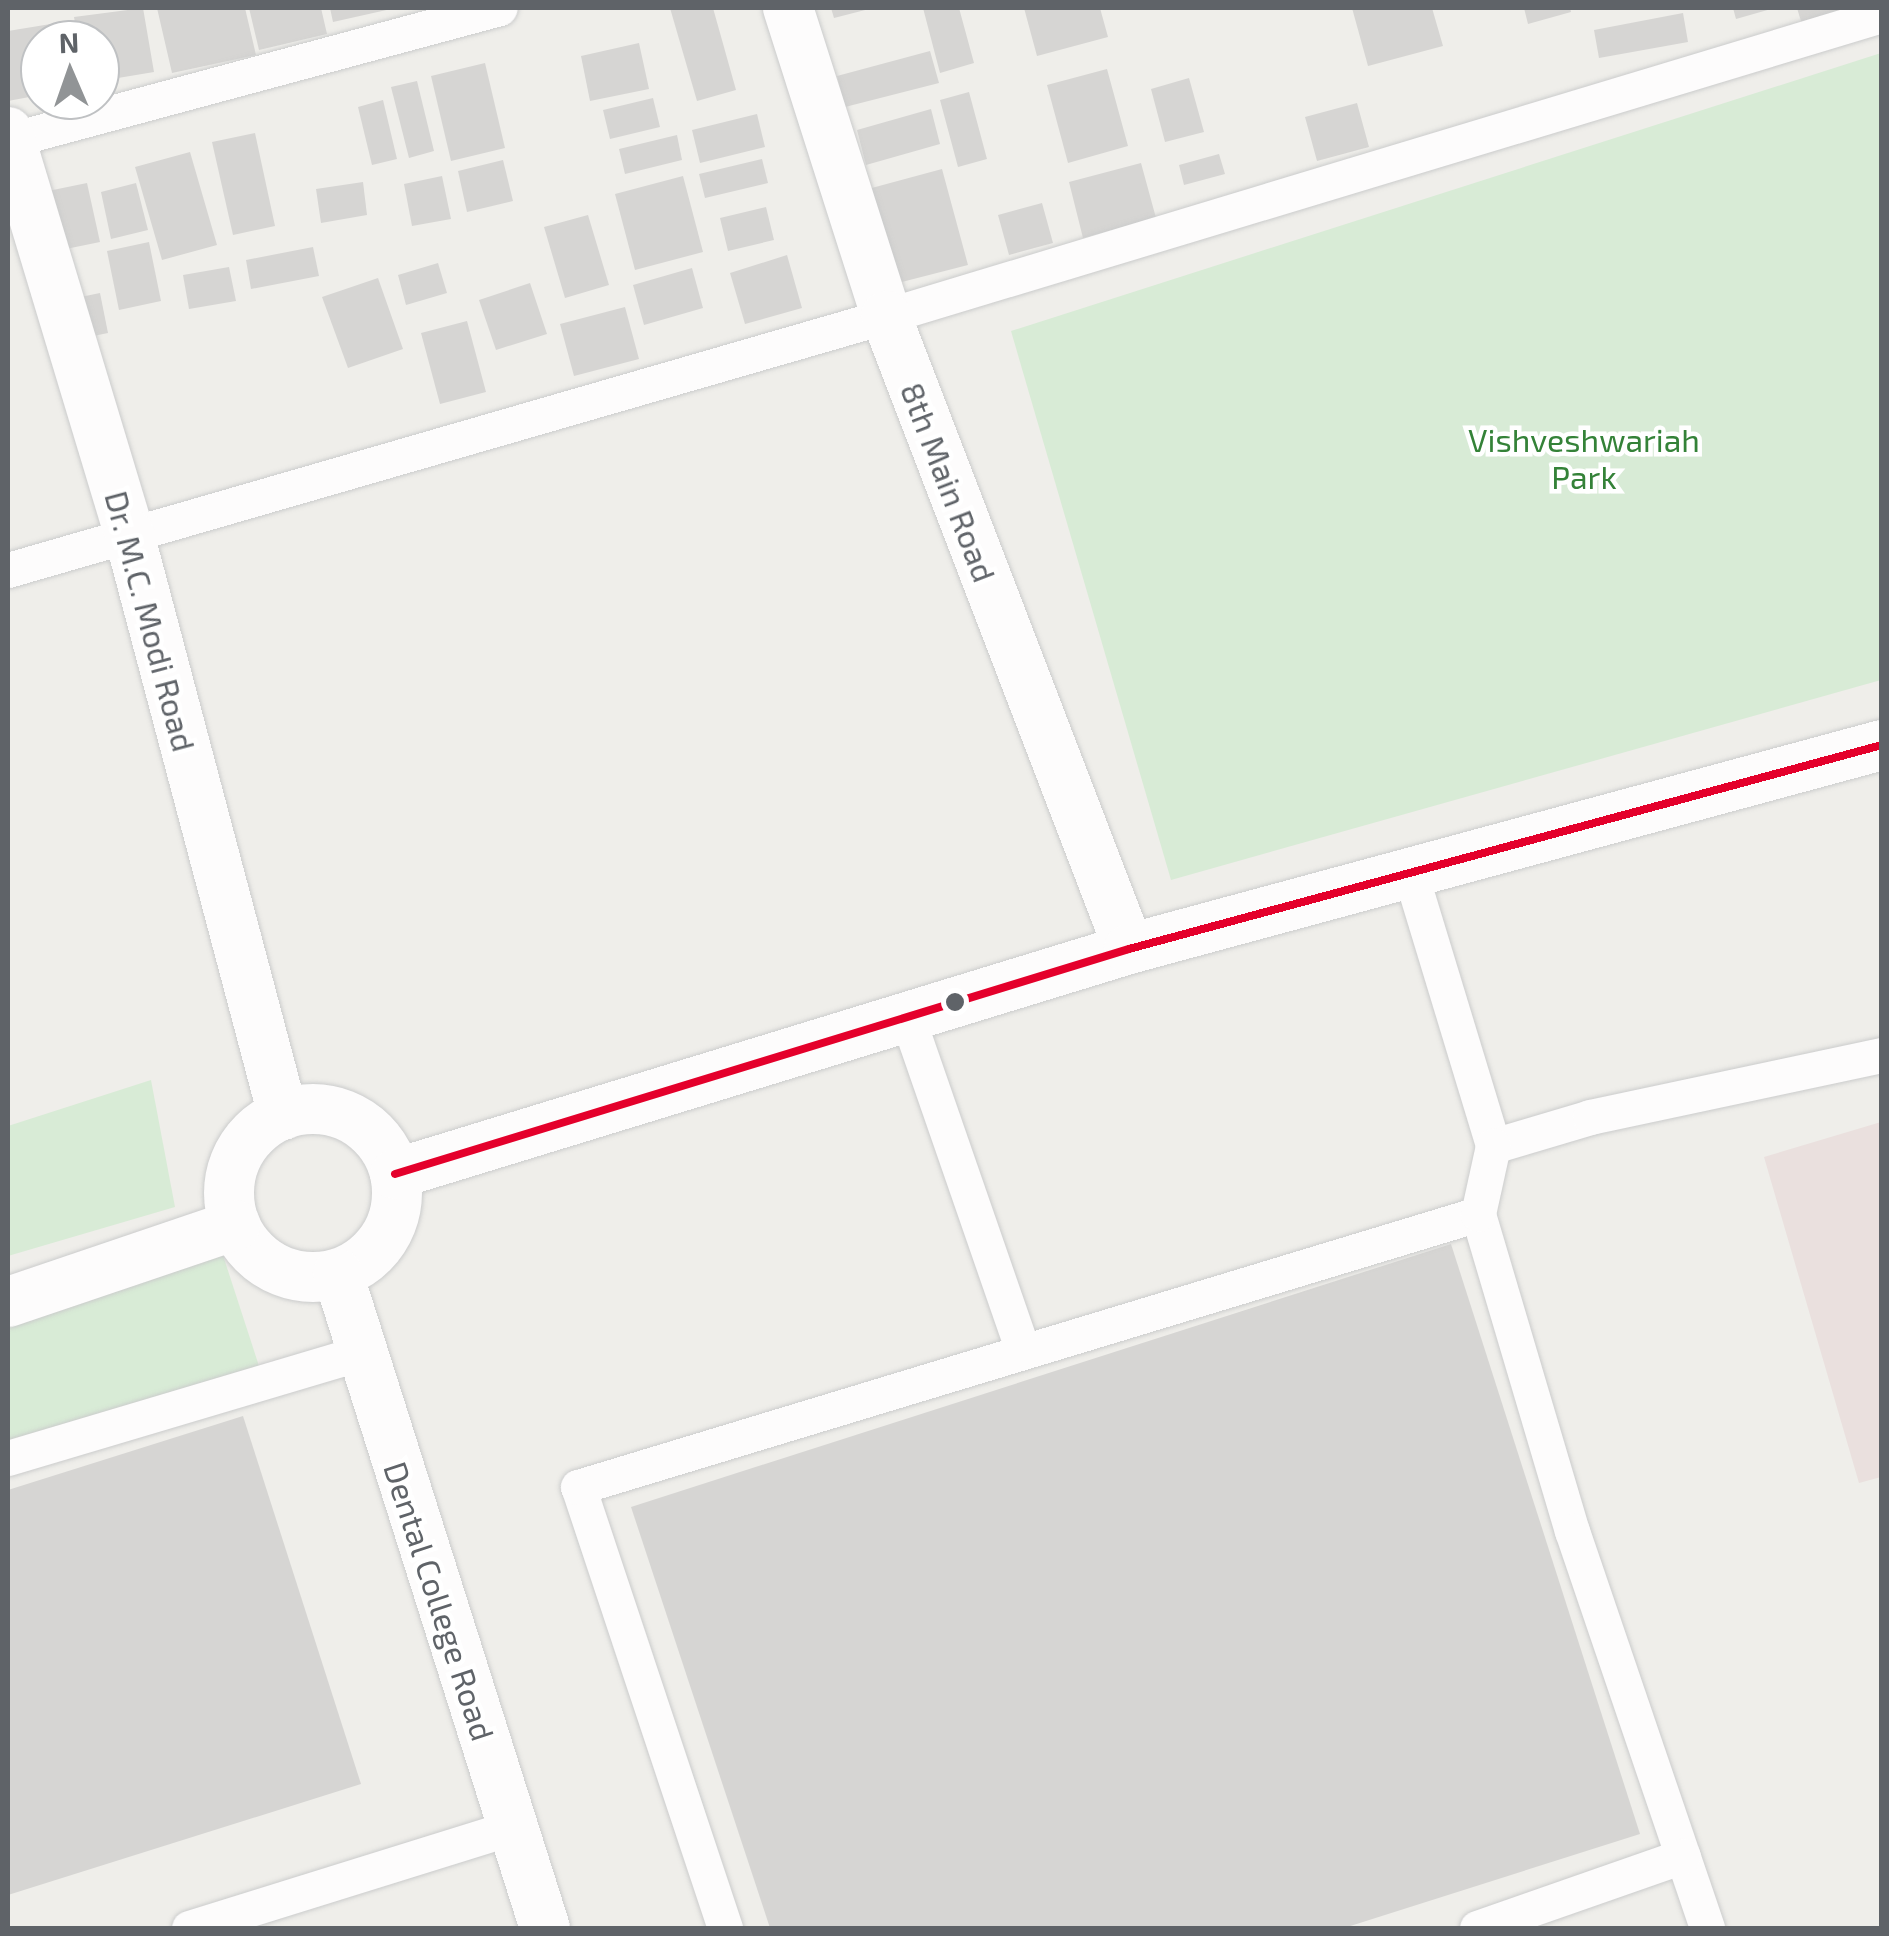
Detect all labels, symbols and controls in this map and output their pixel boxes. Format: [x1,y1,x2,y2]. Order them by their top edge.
north arrow [20,20,120,120]
text: N [58,25,80,59]
street label: 8th Main Road [893,377,1005,587]
park label: Vishveshwariah Park [1468,421,1700,496]
street label: Dr. M.C. Modi Road [98,487,204,755]
unlabelled marker [945,992,965,1012]
street label: Dental College Road [377,1456,503,1746]

